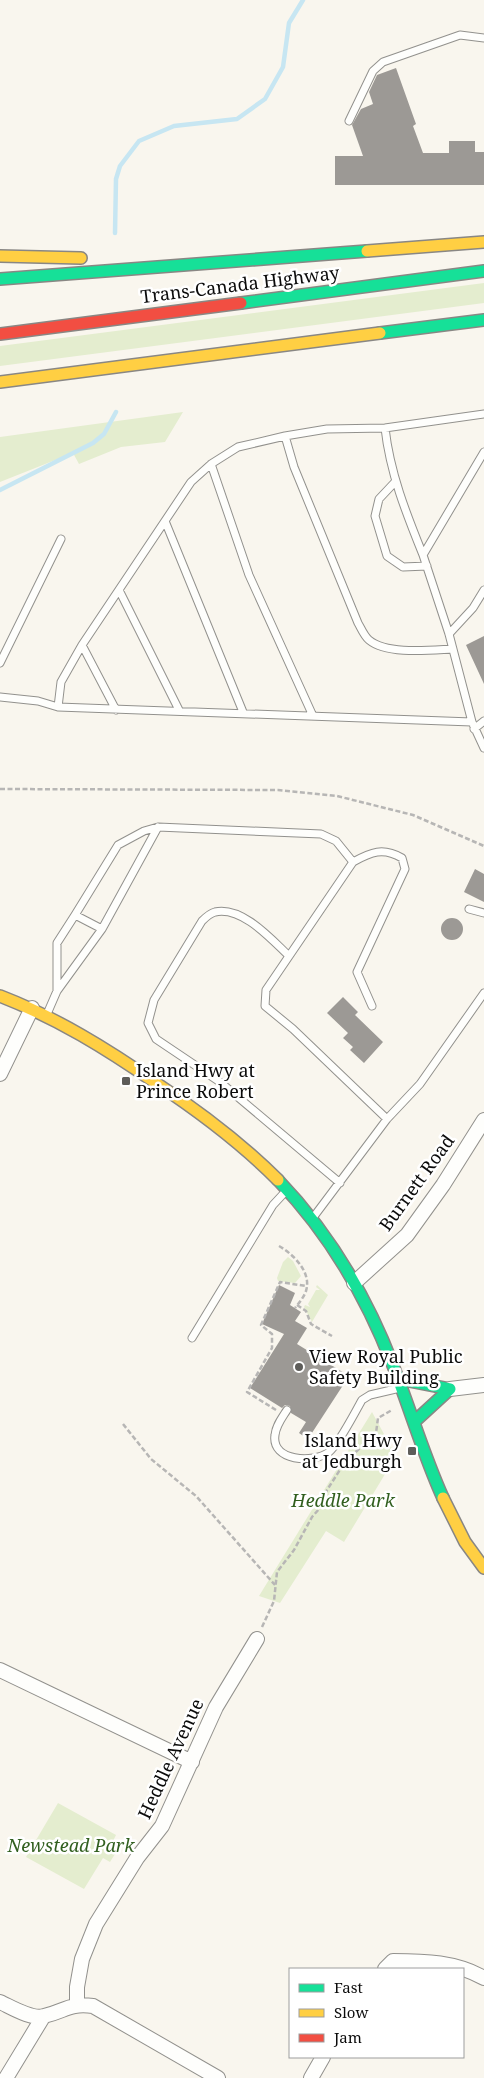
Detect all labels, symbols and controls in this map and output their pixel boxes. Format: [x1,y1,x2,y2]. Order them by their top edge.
street label: Trans-Canada Highway [139,260,341,308]
place label: Island Hwy at Prince Robert [136,1058,255,1103]
marker: Island Hwy at Prince Robert [120,1075,132,1087]
street label: Burnett Road [373,1129,459,1235]
place label: View Royal Public Safety Building [309,1344,463,1389]
marker: View Royal Public Safety Building [293,1361,305,1373]
place label: Island Hwy at Jedburgh [302,1428,403,1473]
marker: Island Hwy at Jedburgh [406,1445,418,1457]
park label: Heddle Park [290,1488,395,1512]
street label: Heddle Avenue [132,1694,208,1823]
park label: Newstead Park [7,1833,135,1857]
legend [289,1968,464,2058]
text: Fast [334,1977,363,1997]
text: Slow [334,2002,368,2022]
text: Jam [333,2027,362,2047]

